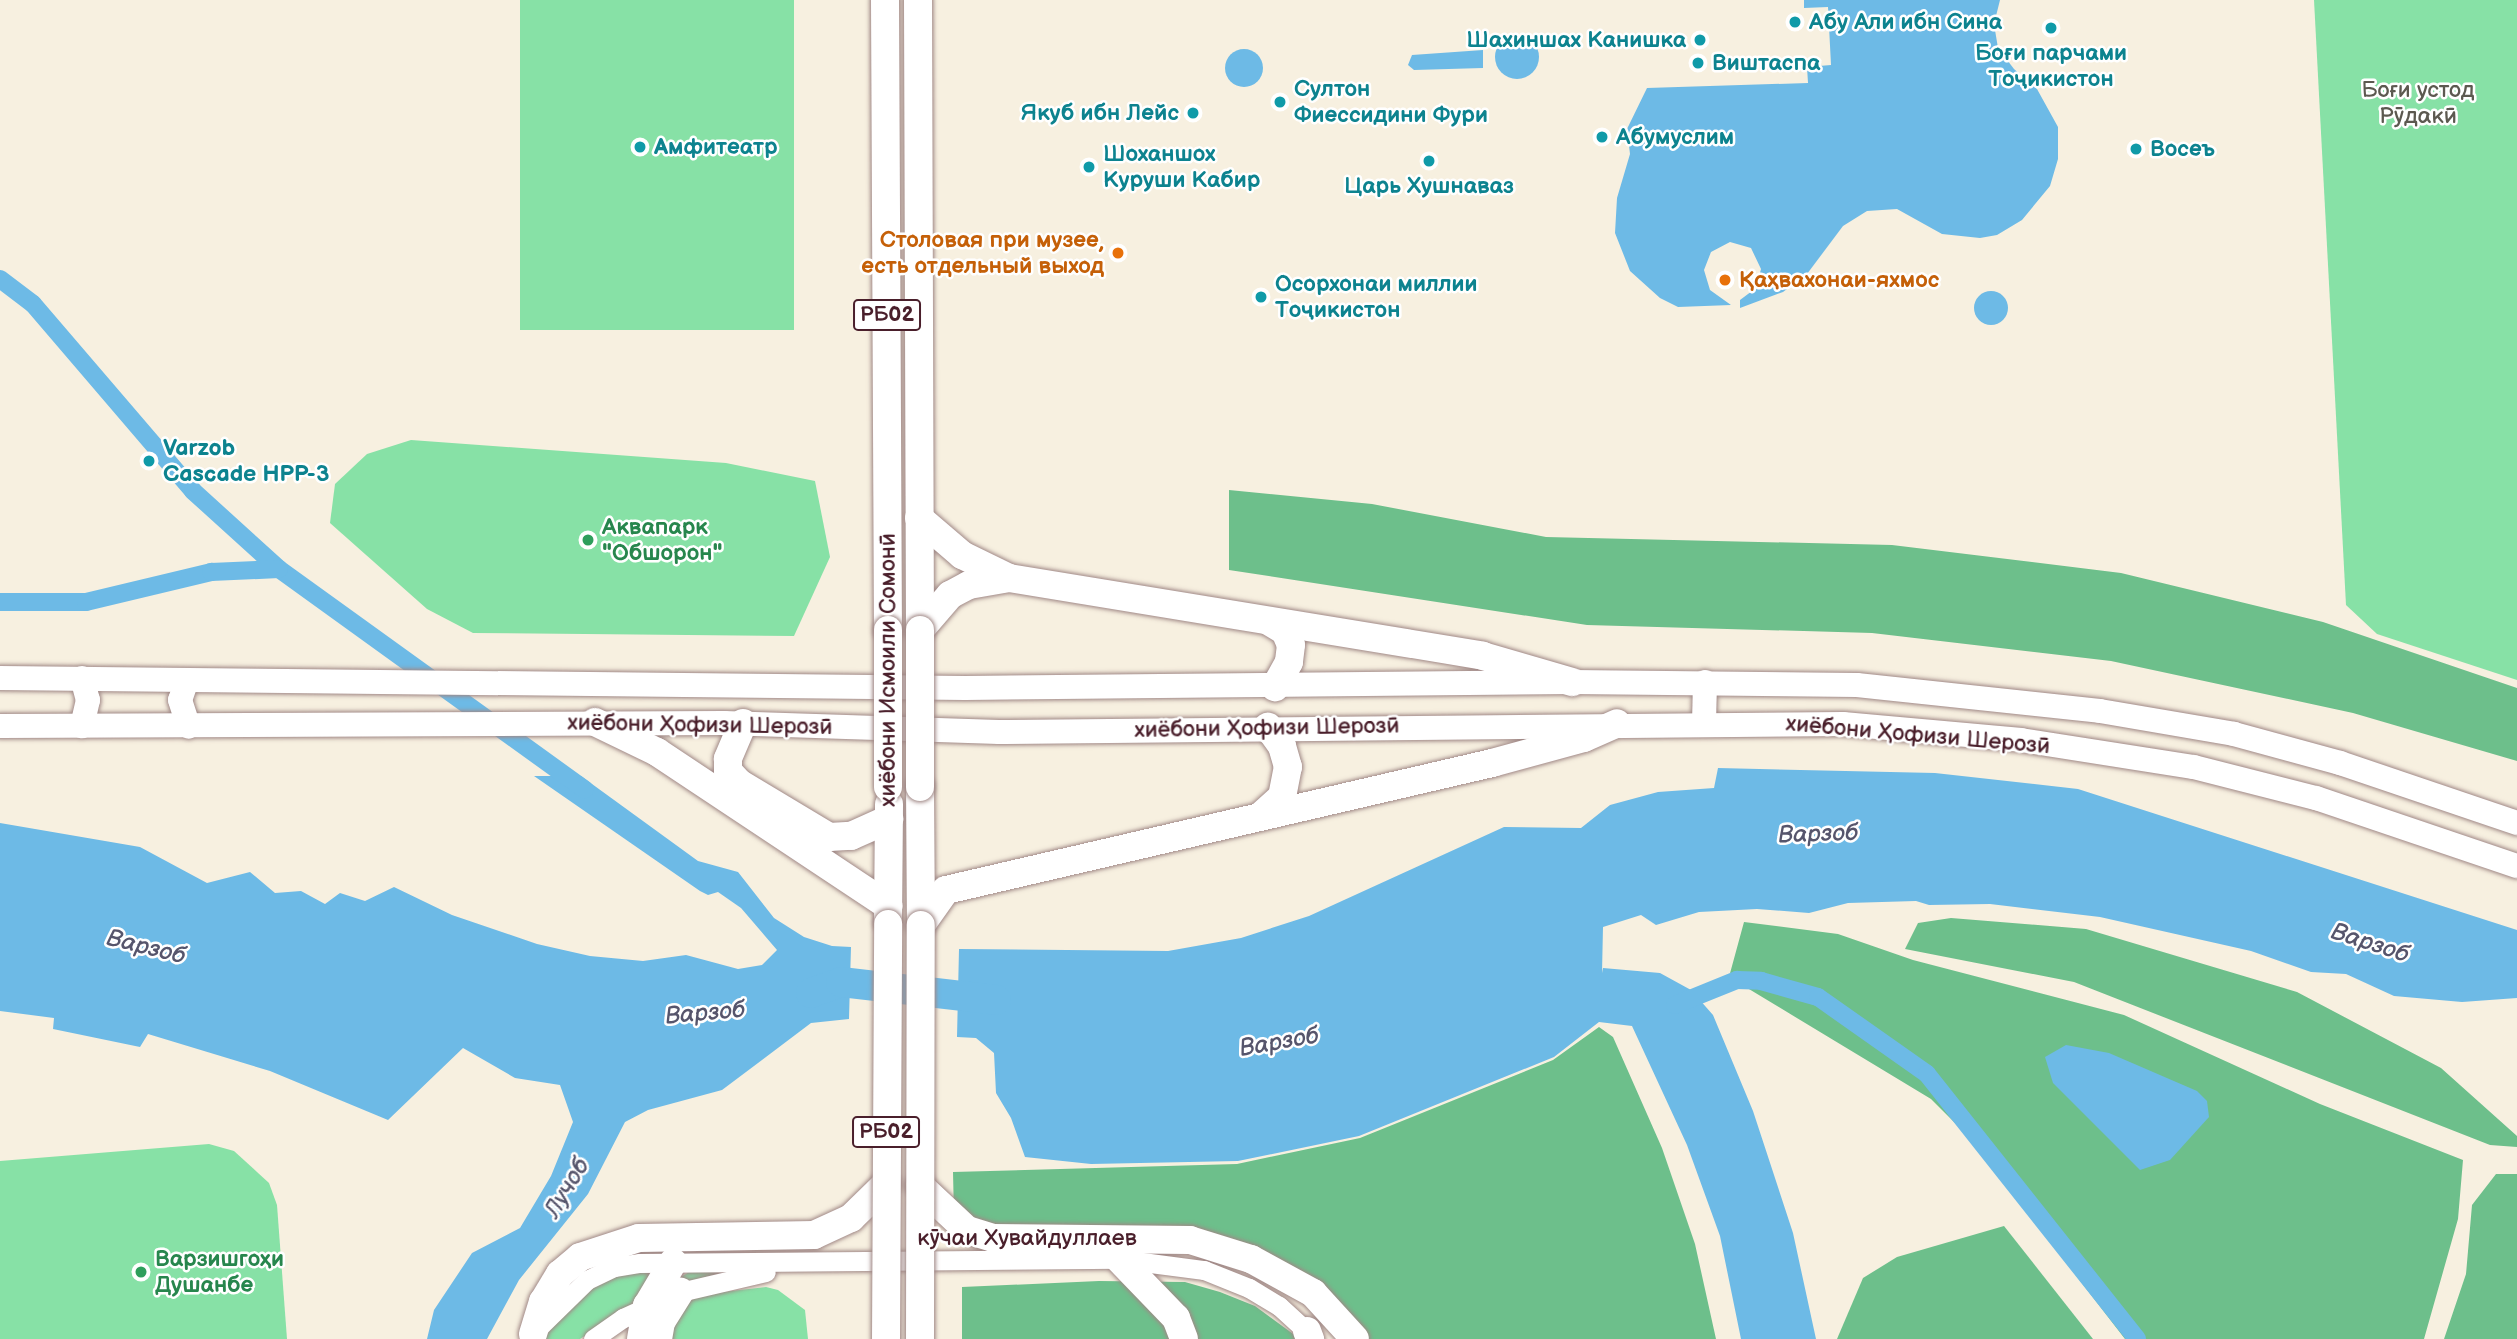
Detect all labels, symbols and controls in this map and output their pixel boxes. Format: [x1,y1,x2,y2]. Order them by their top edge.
place label: Абу Али ибн Сина [1809,8,2002,36]
marker: Абу Али ибн Сина [1787,14,1803,30]
marker: Боғи парчами Тоҷикистон [2043,20,2059,36]
place label: Шахиншах Канишка [1466,26,1686,54]
marker: Шахиншах Канишка [1692,32,1708,48]
place label: Боғи парчами Тоҷикистон [1975,39,2127,93]
place label: Виштаспа [1712,49,1820,77]
marker: Виштаспа [1690,55,1706,71]
place label: Султон Фиессидини Фури [1294,75,1488,129]
park label: Боғи устод Рӯдакӣ [2362,76,2474,130]
marker: Султон Фиессидини Фури [1272,94,1288,110]
place label: Якуб ибн Лейс [1021,99,1179,127]
marker: Якуб ибн Лейс [1185,105,1201,121]
place label: Абумуслим [1616,123,1734,151]
marker: Абумуслим [1594,129,1610,145]
place label: Aмфитеатр [654,133,778,161]
place label: Восеъ [2150,135,2215,163]
marker: Aмфитеатр [632,139,648,155]
place label: Шоханшох Куруши Кабир [1103,140,1260,194]
marker: Восеъ [2128,141,2144,157]
marker: Царь Хушнаваз [1421,153,1437,169]
marker: Шоханшох Куруши Кабир [1081,159,1097,175]
place label: Царь Хушнаваз [1344,172,1514,200]
place label: Столовая при музее, есть отдельный выход [861,226,1104,280]
marker: Столовая при музее, есть отдельный выход [1110,245,1126,261]
place label: Қаҳвахонаи-яхмос [1739,266,1939,294]
place label: Осорхонаи миллии Тоҷикистон [1275,270,1477,324]
marker: Қаҳвахонаи-яхмос [1717,272,1733,288]
marker: Осорхонаи миллии Тоҷикистон [1253,289,1269,305]
road number: РБ02 [852,298,922,332]
place label: Varzob Cascade HPP-3 [163,434,329,488]
marker: Varzob Cascade HPP-3 [141,453,157,469]
place label: Аквапарк "Обшорон" [602,513,723,567]
marker: Аквапарк "Обшорон" [580,532,596,548]
street label: хиёбони Исмоили Сомонӣ [874,533,902,807]
street label: хиёбони Ҳофизи Шерозӣ [567,709,833,741]
street label: хиёбони Ҳофизи Шерозӣ [1785,710,2051,760]
street label: хиёбони Ҳофизи Шерозӣ [1134,712,1400,744]
water label: Варзоб [1777,818,1859,850]
water label: Варзоб [2327,917,2413,969]
water label: Варзоб [104,923,188,971]
water label: Варзоб [664,995,746,1031]
water label: Варзоб [1237,1021,1321,1063]
road number: РБ02 [851,1114,921,1150]
water label: Лучоб [538,1153,596,1223]
street label: кӯчаи Хувайдуллаев [917,1224,1137,1252]
place label: Варзишгоҳи Душанбе [155,1245,284,1299]
marker: Варзишгоҳи Душанбе [133,1264,149,1280]

